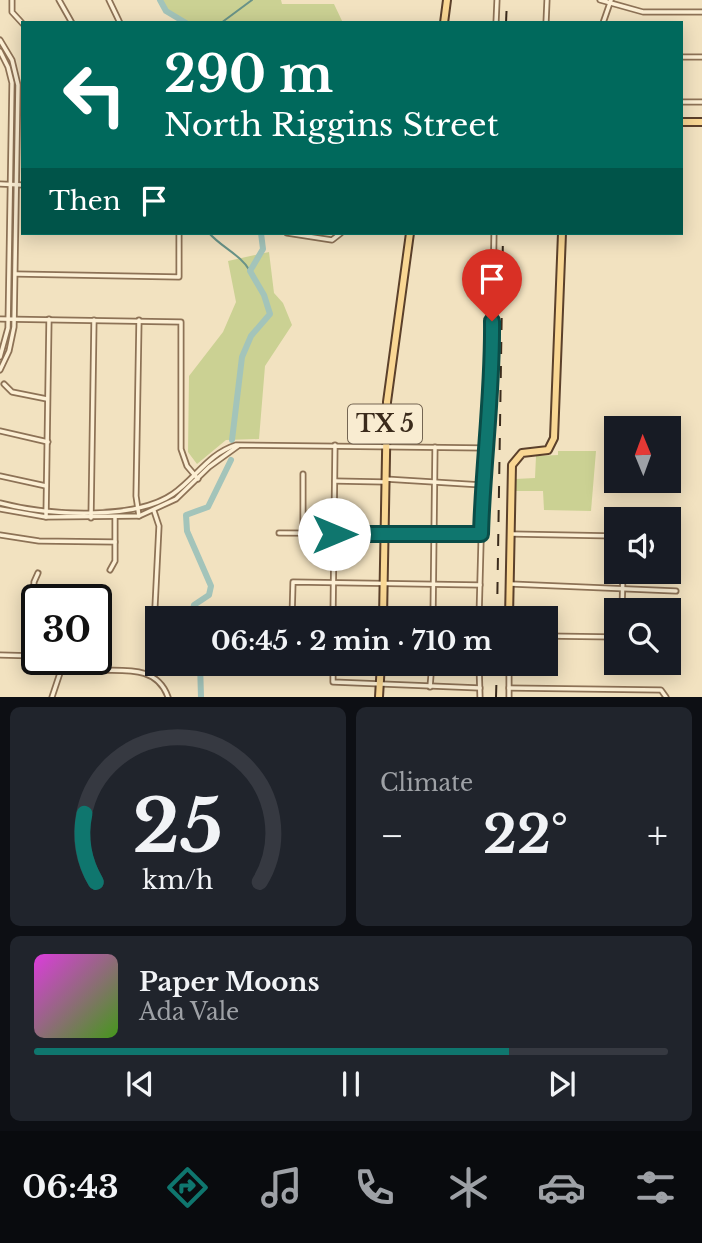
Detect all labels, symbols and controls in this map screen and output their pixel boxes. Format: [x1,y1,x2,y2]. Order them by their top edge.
text: 290 m [164,44,333,105]
icon: left [49,49,140,140]
text: North Riggins Street [164,105,499,145]
icon: arrive [135,182,173,220]
text: Then [49,185,121,217]
pin [462,249,522,321]
icon: arrive [473,260,511,298]
road number: TX 5 [348,404,422,444]
north arrow [604,416,681,494]
map controls [604,416,681,675]
position arrow [297,497,371,571]
button: sound [604,507,681,584]
speed limit sign: 30 [21,584,112,675]
button: search [604,598,681,675]
text: 06:45 · 2 min · 710 m [211,625,492,657]
text: Climate [380,769,473,797]
text: 25 [133,782,223,873]
text: 22° [483,803,568,867]
text: − [380,812,404,859]
text: + [647,812,668,859]
text: km/h [143,865,213,896]
text: Paper Moons [139,966,320,998]
text: Ada Vale [139,998,239,1026]
icon: previous [121,1065,159,1103]
icon: pause [332,1065,370,1103]
icon: next [543,1065,581,1103]
icon: directions [163,1163,212,1212]
icon: music [257,1163,306,1212]
icon: phone [350,1163,399,1212]
icon: climate [444,1163,493,1212]
icon: car [537,1163,586,1212]
icon: filters [631,1163,680,1212]
text: 06:43 [22,1167,119,1207]

